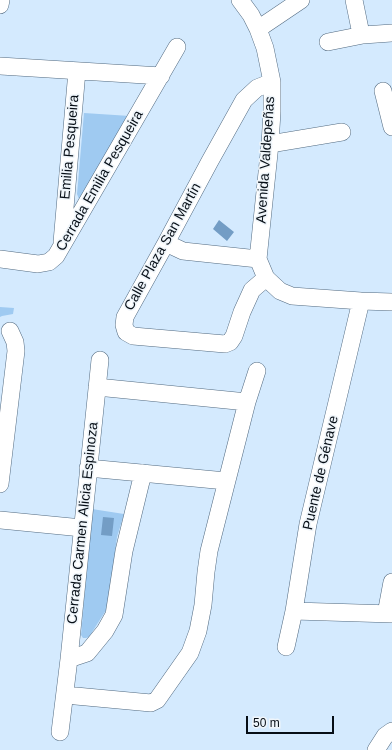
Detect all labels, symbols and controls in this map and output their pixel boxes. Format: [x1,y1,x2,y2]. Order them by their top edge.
street label: Emilia Pesqueira [57,94,83,200]
street label: Avenida Valdepeñas [253,96,279,224]
street label: Cerrada Emilia Pesqueira [53,108,147,254]
street label: Calle Plaza San Martín [121,180,205,314]
street label: Puente de Génave [300,414,342,532]
street label: Cerrada Carmen Alicia Espinoza [64,421,102,625]
scale bar [248,708,336,734]
text: 50 m [253,716,280,730]

